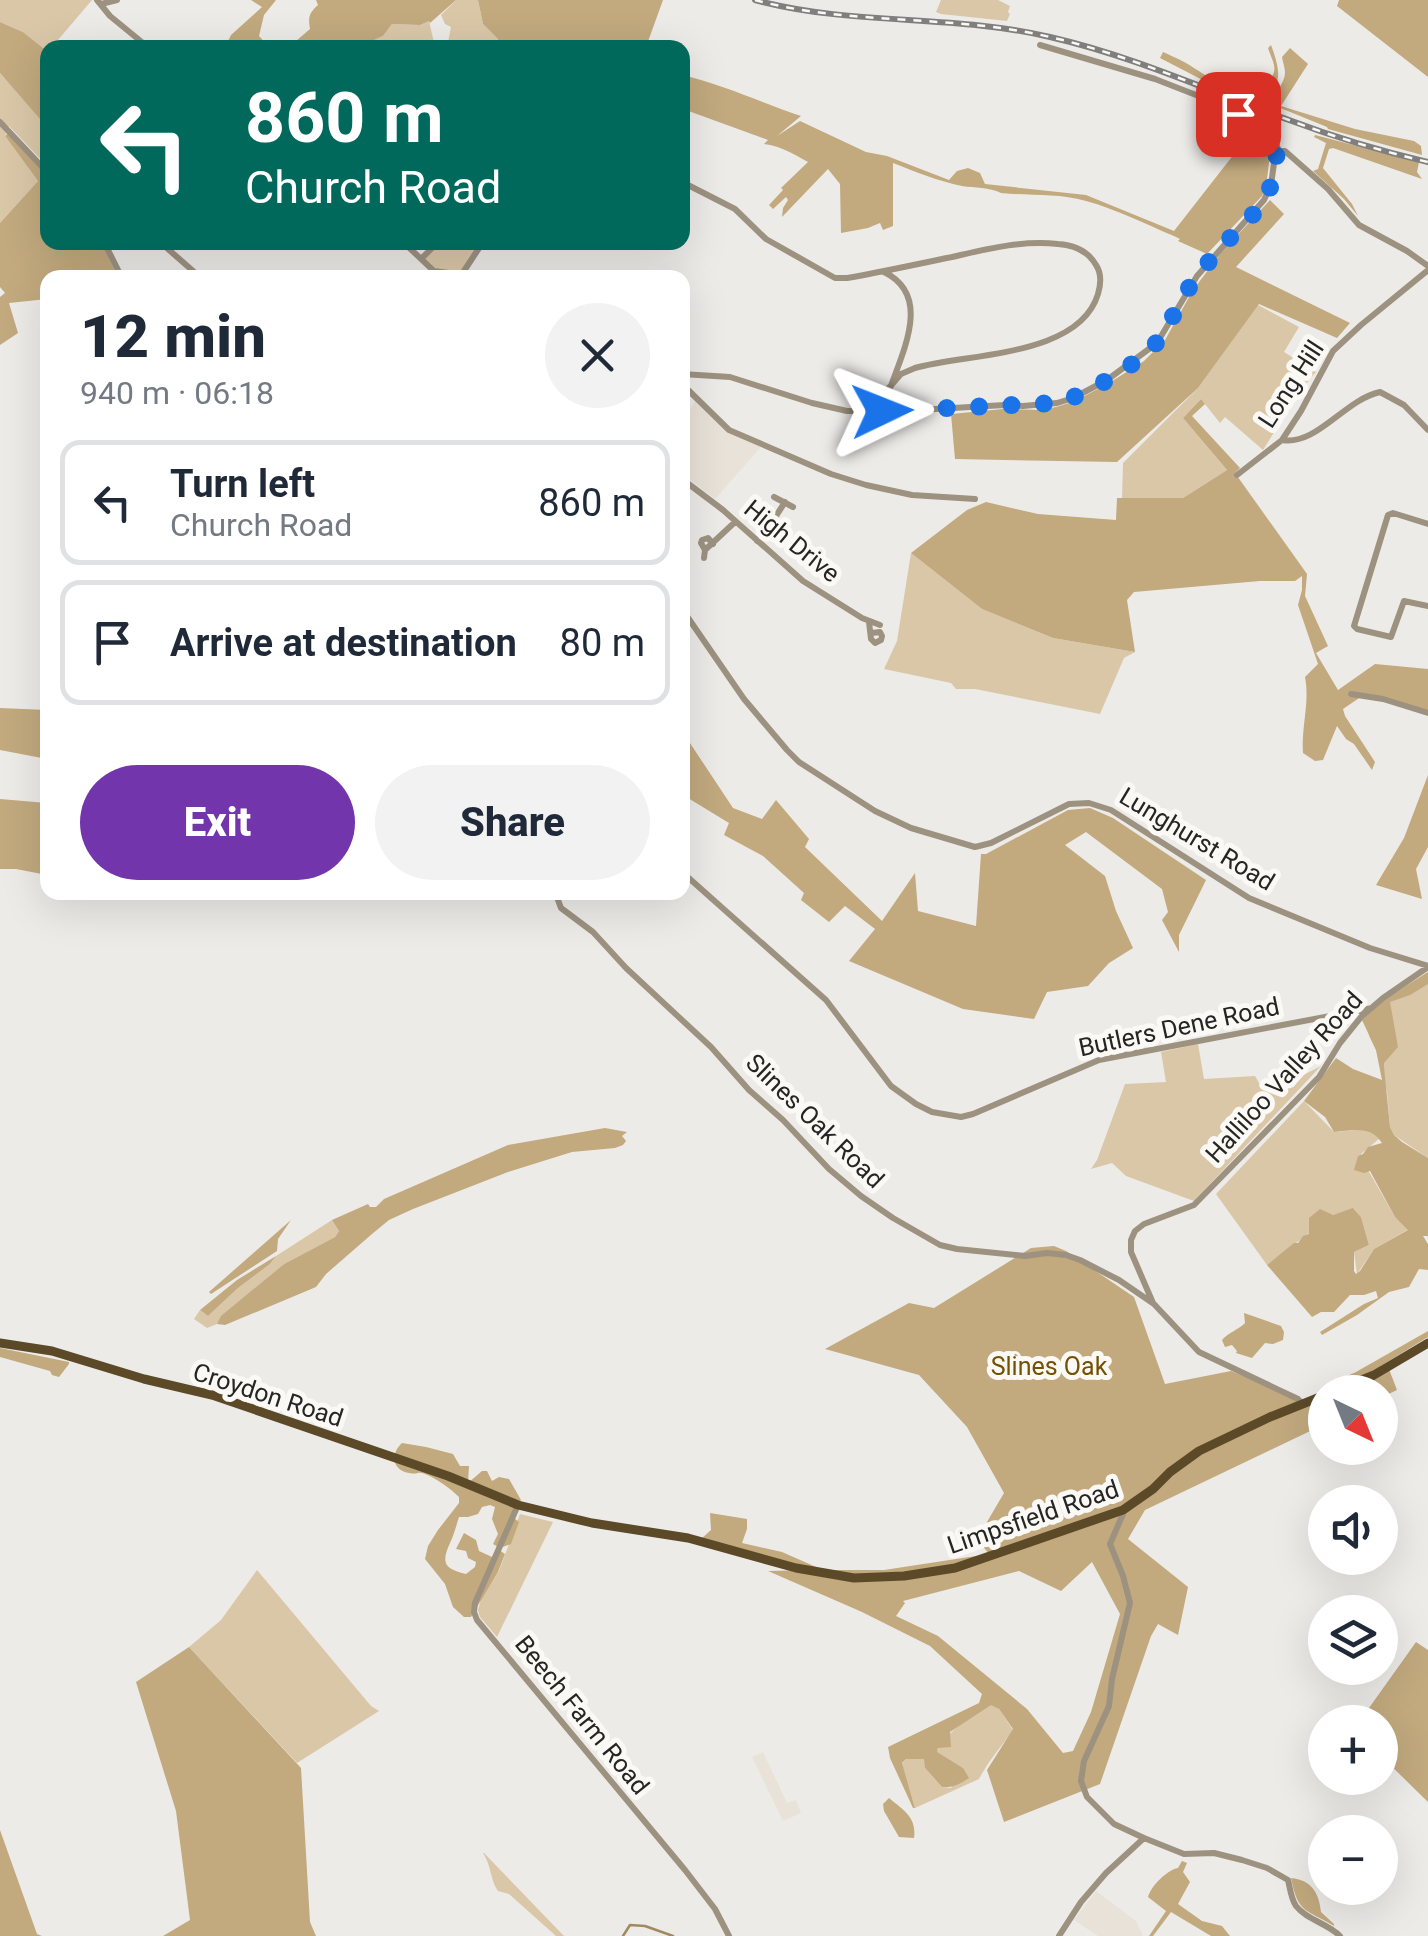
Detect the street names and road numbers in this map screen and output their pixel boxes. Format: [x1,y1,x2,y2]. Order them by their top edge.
street label: Long Hill [1252,335,1330,433]
street label: High Drive [739,494,845,588]
street label: Lunghurst Road [1114,781,1280,897]
street label: Halliloo Valley Road [1200,986,1368,1168]
street label: Butlers Dene Road [1076,992,1282,1062]
street label: Slines Oak Road [740,1048,890,1194]
street label: Croydon Road [189,1357,347,1433]
street label: Limpsfield Road [944,1474,1122,1560]
street label: Beech Farm Road [509,1630,655,1800]

